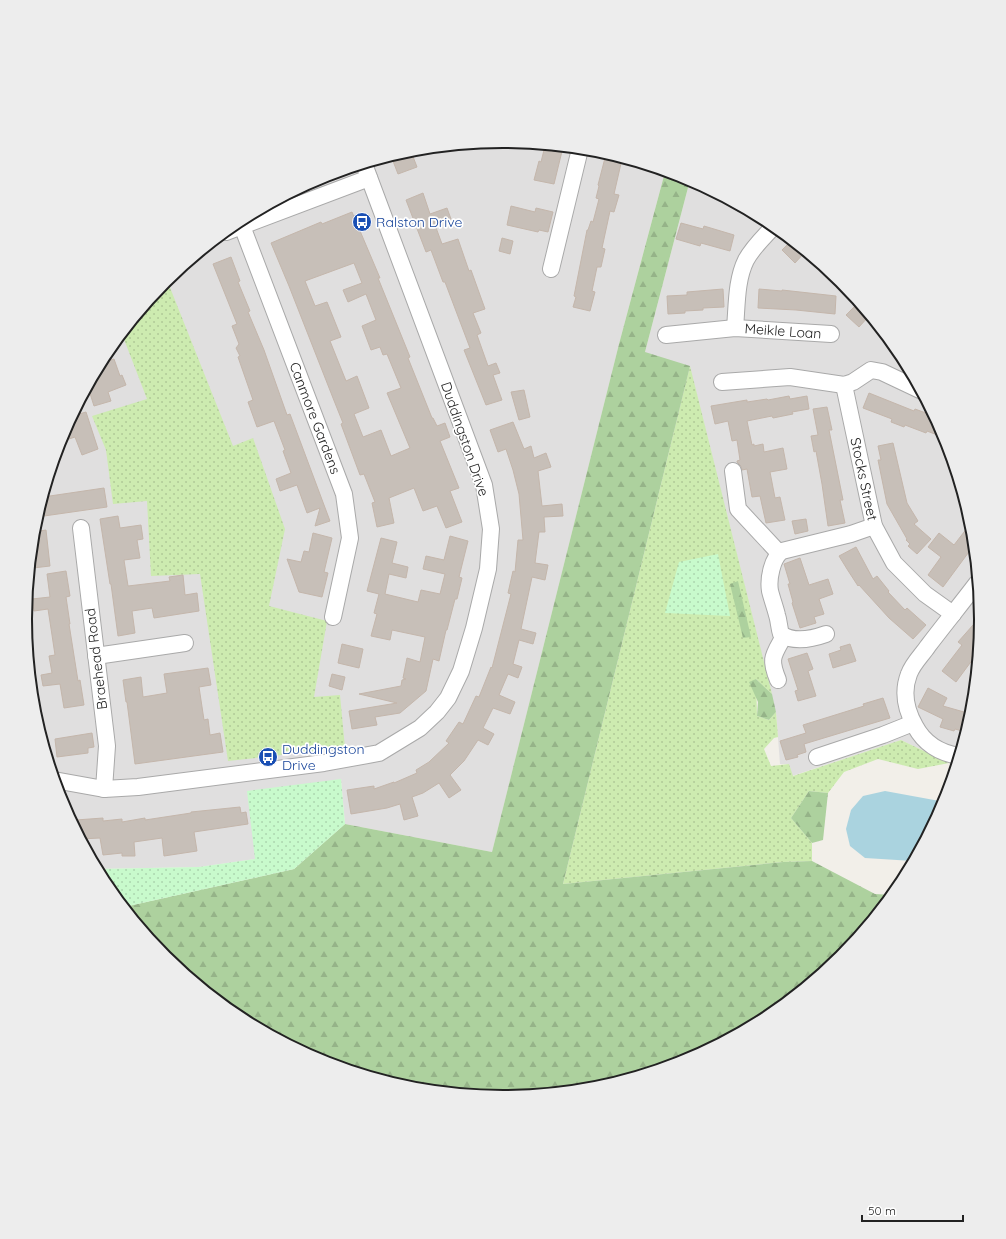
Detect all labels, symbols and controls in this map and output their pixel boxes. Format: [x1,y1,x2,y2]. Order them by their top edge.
bus stop icon: Ralston Drive [351,211,373,233]
place label: Ralston Drive [376,213,463,231]
street label: Meikle Loan [744,319,822,343]
street label: Canmore Gardens [285,360,345,476]
street label: Duddingston Drive [437,379,493,499]
street label: Stocks Street [846,436,882,522]
street label: Braehead Road [81,607,111,711]
place label: Duddingston Drive [282,740,364,774]
bus stop icon: Duddingston Drive [257,746,279,768]
scale bar [862,1197,963,1223]
text: 50 m [868,1203,896,1218]

